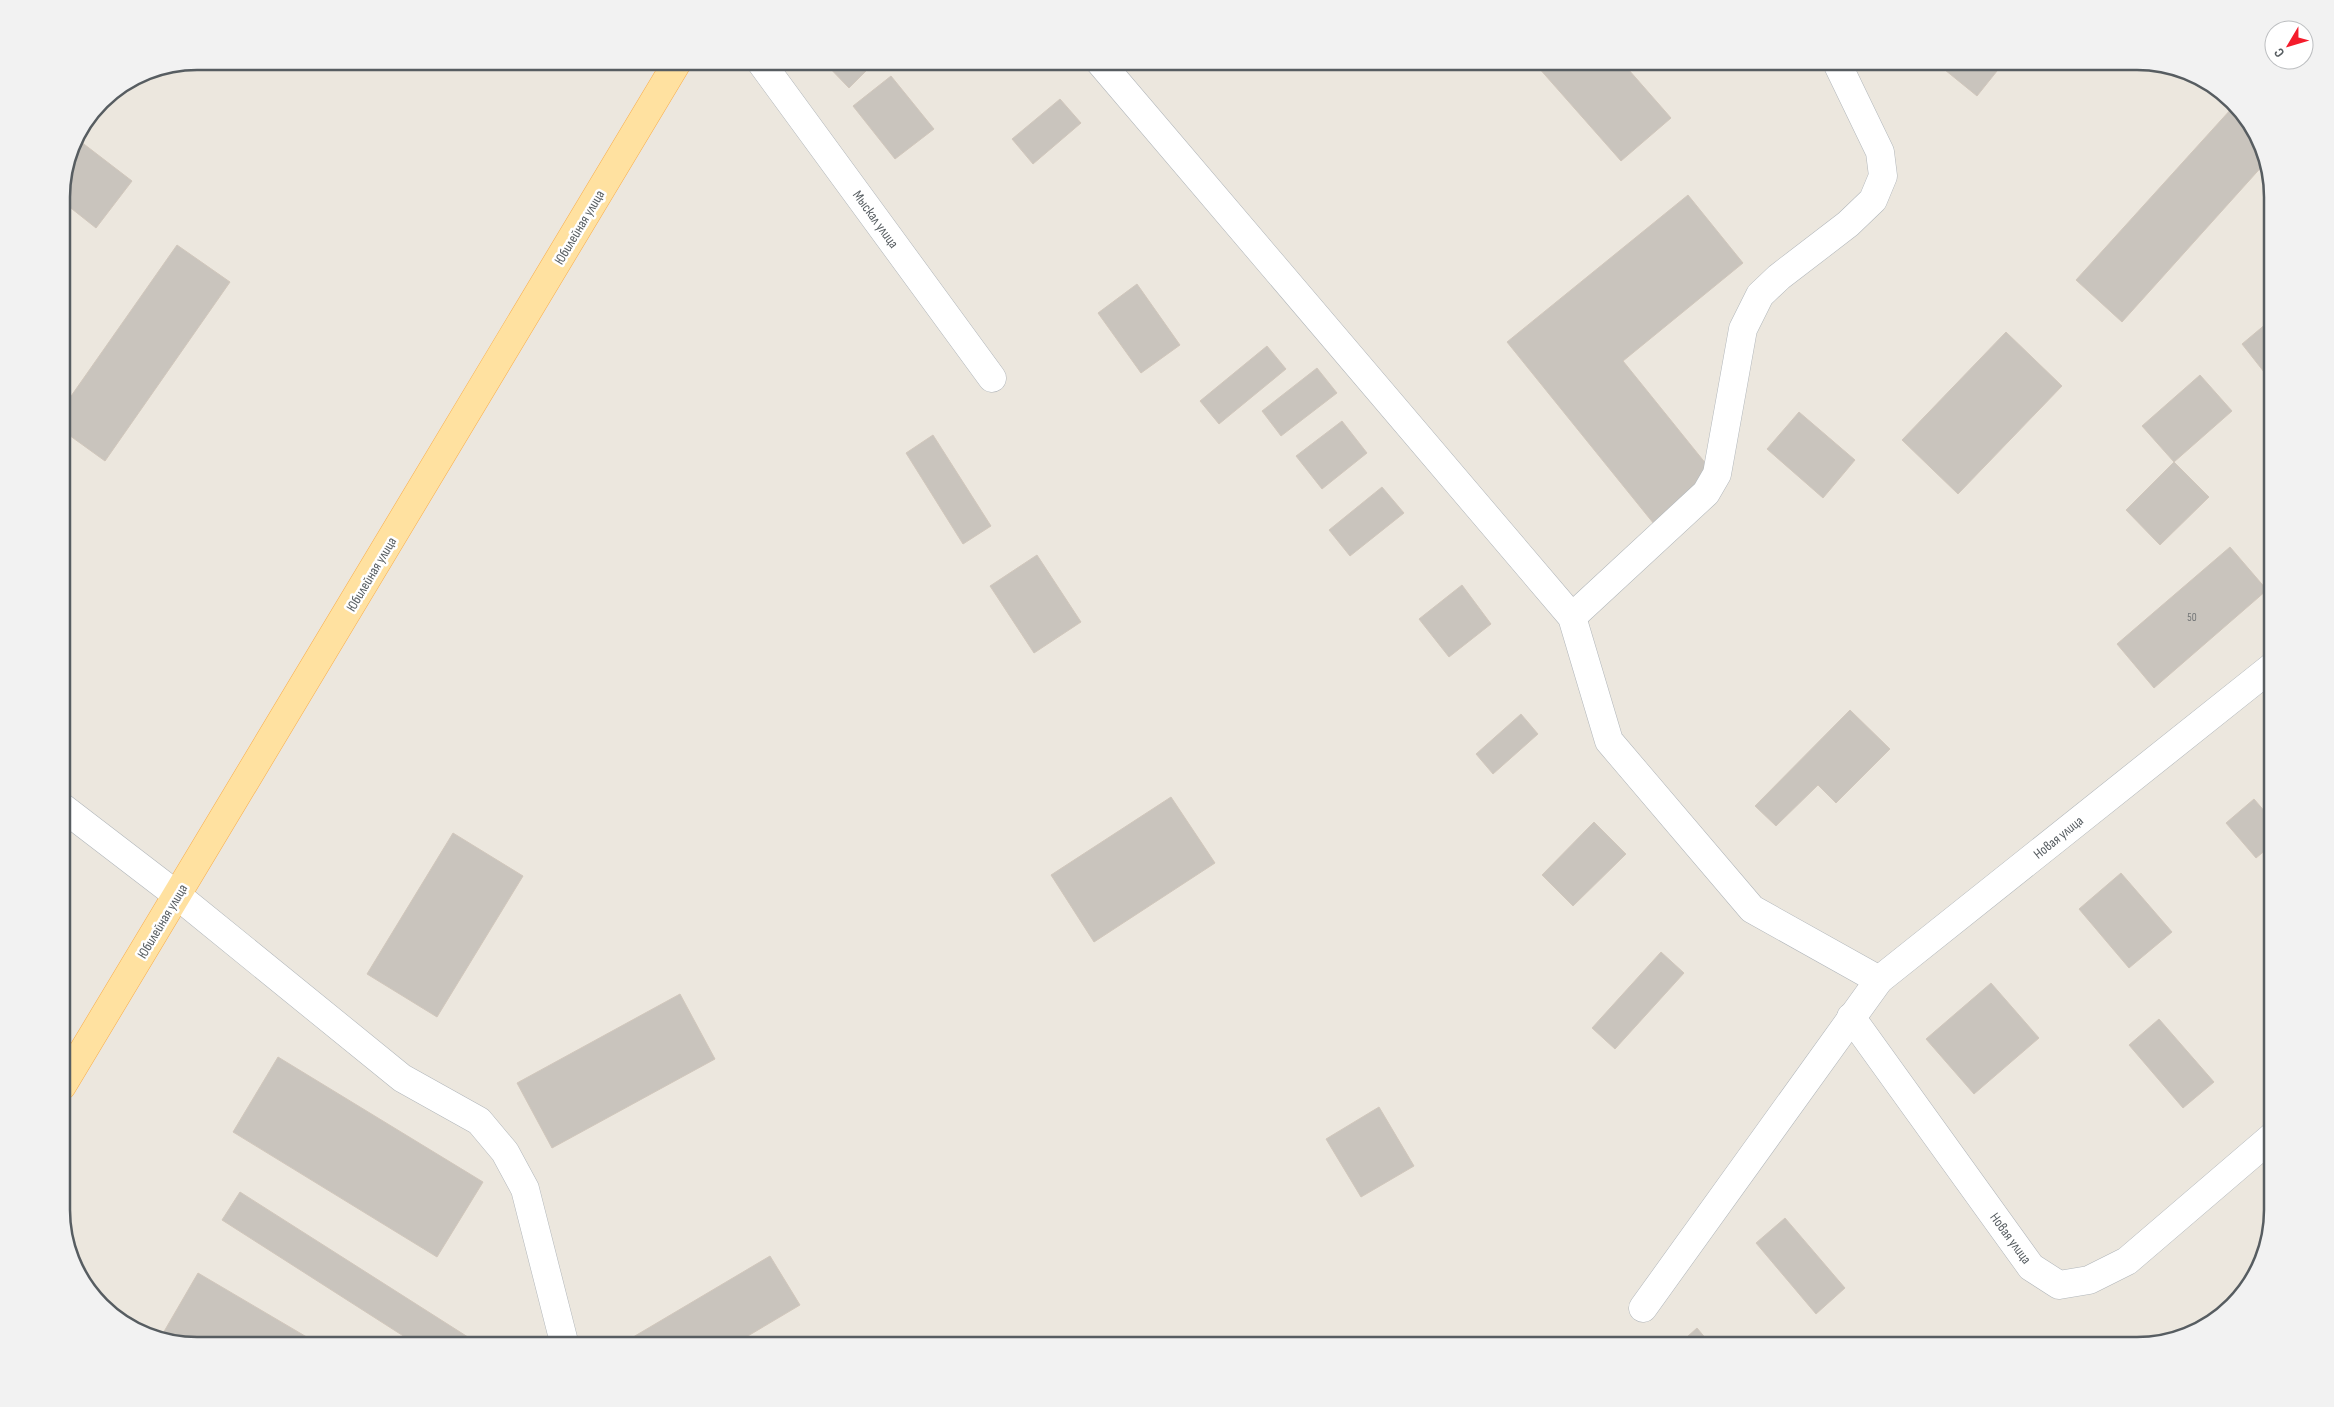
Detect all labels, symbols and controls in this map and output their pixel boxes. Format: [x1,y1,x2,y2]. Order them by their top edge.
north arrow [2264,20,2314,70]
text: С [2270,45,2288,61]
street label: Юбилейная улица [551,187,608,268]
street label: Мыскал улица [849,187,902,251]
street label: Юбилейная улица [343,534,400,615]
house number: 50 [2187,611,2197,624]
street label: Новая улица [2030,812,2087,863]
street label: Юбилейная улица [134,881,191,962]
street label: Новая улица [1986,1209,2035,1267]

